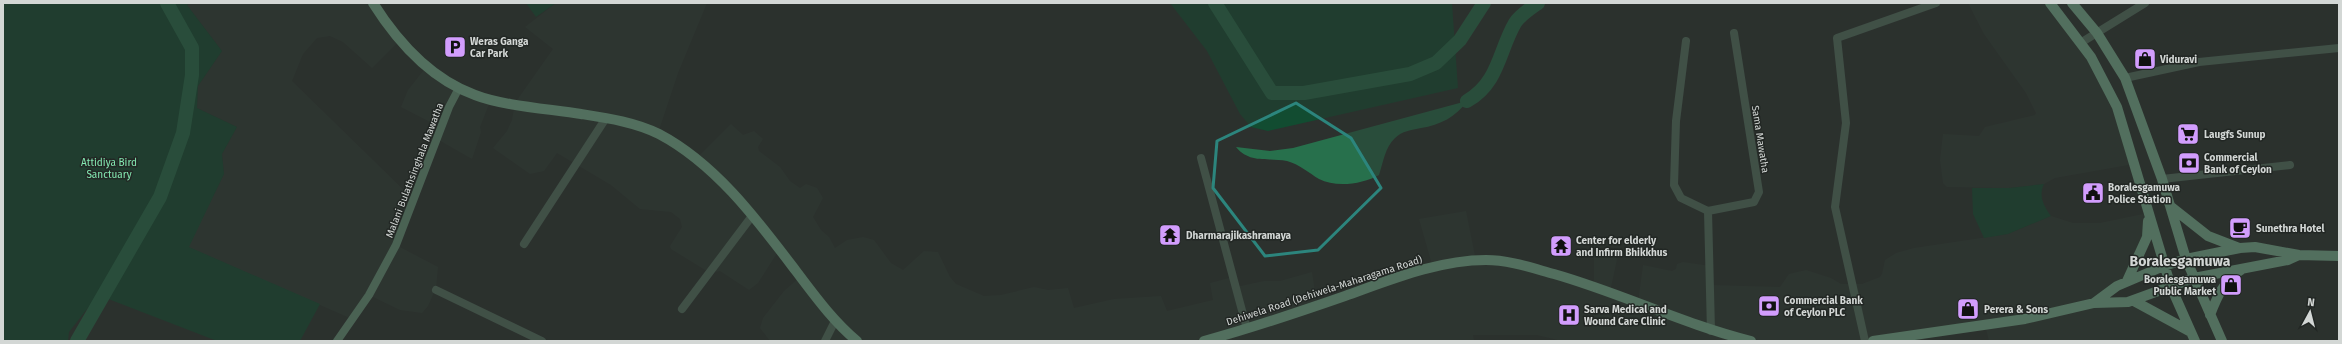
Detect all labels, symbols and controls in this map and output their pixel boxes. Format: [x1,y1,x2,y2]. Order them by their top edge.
parking icon: Weras Ganga Car Park [442,34,468,60]
place label: Weras Ganga Car Park [470,36,529,60]
shop icon: Viduravi [2132,46,2158,72]
place label: Viduravi [2159,54,2197,66]
street label: Malani Bulathsinghala Mawatha [384,101,446,240]
street label: Sama Mawatha [1749,105,1771,174]
supermarket icon: Laugfs Sunup [2175,121,2201,147]
place label: Laugfs Sunup [2204,129,2265,141]
bank icon: Commercial Bank of Ceylon [2176,150,2202,176]
place label: Commercial Bank of Ceylon [2204,152,2272,176]
park label: Attidiya Bird Sanctuary [81,157,137,181]
public building icon: Boralesgamuwa Police Station [2080,180,2106,206]
place label: Boralesgamuwa Police Station [2108,182,2181,206]
cafe icon: Sunethra Hotel [2227,215,2253,241]
temple icon: Dharmarajikashramaya [1157,222,1183,248]
place label: Sunethra Hotel [2256,223,2325,235]
place label: Dharmarajikashramaya [1186,230,1292,242]
temple icon: Center for elderly and Infirm Bhikkhus [1548,233,1574,259]
place label: Center for elderly and Infirm Bhikkhus [1576,235,1667,259]
street label: Dehiwela Road (Dehiwela-Maharagama Road) [1224,253,1424,328]
district label: Boralesgamuwa [2130,253,2231,270]
shop icon: Boralesgamuwa Public Market [2218,272,2244,298]
place label: Boralesgamuwa Public Market [2144,274,2217,298]
north arrow [2290,292,2330,332]
bank icon: Commercial Bank of Ceylon PLC [1756,293,1782,319]
place label: Commercial Bank of Ceylon PLC [1784,295,1863,319]
shop icon: Perera & Sons [1955,296,1981,322]
text: N [2307,296,2316,309]
hospital icon: Sarva Medical and Wound Care Clinic [1556,302,1582,328]
place label: Sarva Medical and Wound Care Clinic [1584,304,1667,328]
place label: Perera & Sons [1984,304,2048,316]

